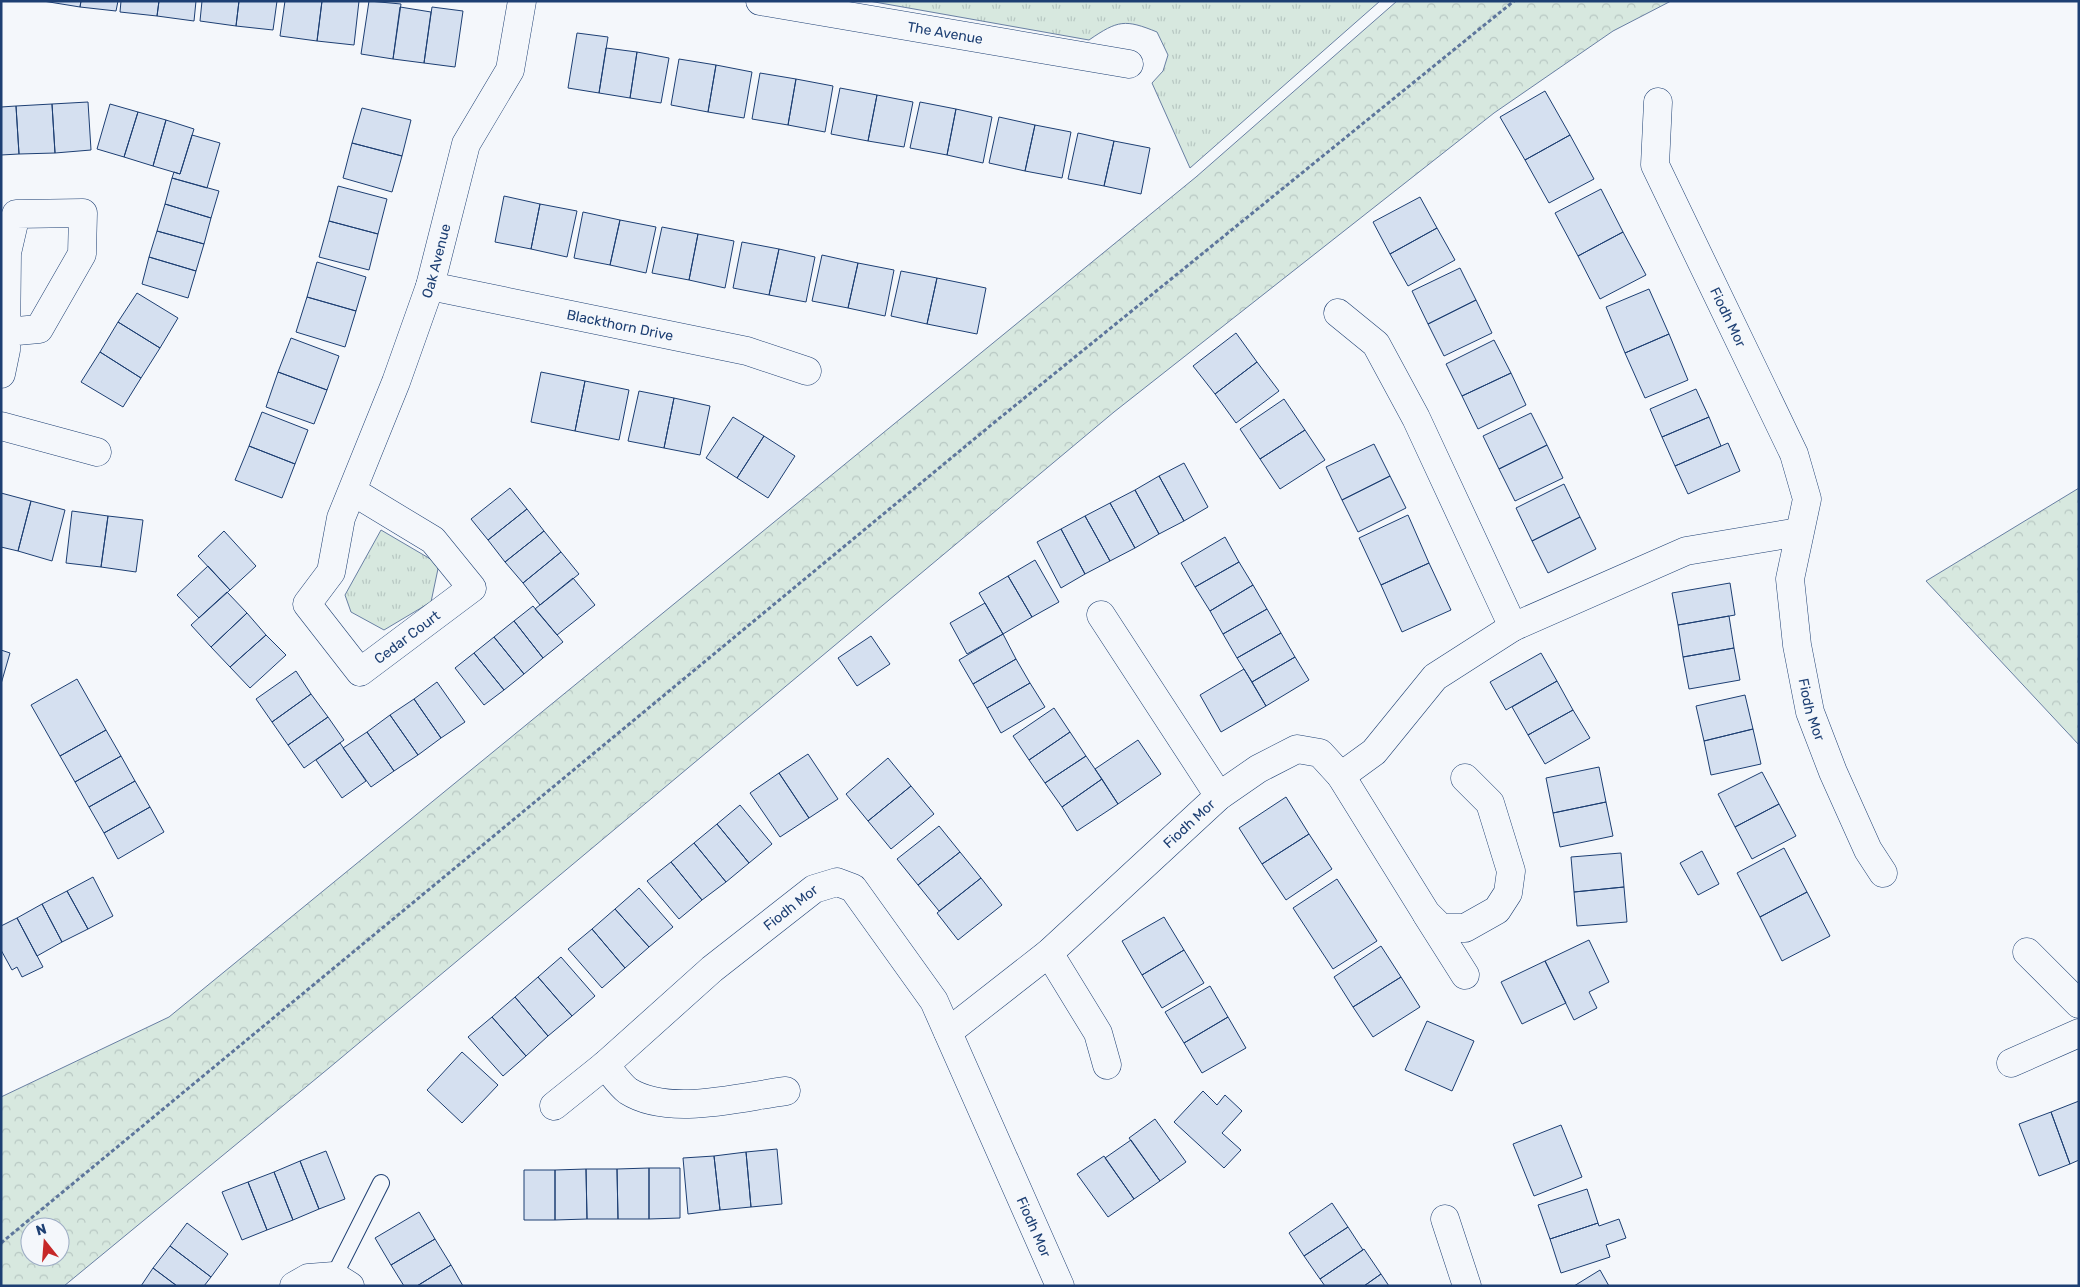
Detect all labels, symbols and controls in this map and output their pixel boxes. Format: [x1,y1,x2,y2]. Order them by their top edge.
street label: The Avenue [906,18,984,48]
street label: Oak Avenue [418,222,454,301]
street label: Fiodh Mor [1706,285,1750,351]
street label: Blackthorn Drive [565,306,675,345]
street label: Cedar Court [371,607,444,668]
street label: Fiodh Mor [1795,677,1829,744]
street label: Fiodh Mor [1160,795,1219,852]
street label: Fiodh Mor [760,881,822,934]
street label: Fiodh Mor [1013,1194,1054,1261]
north arrow [20,1217,70,1267]
text: N [34,1220,49,1240]

